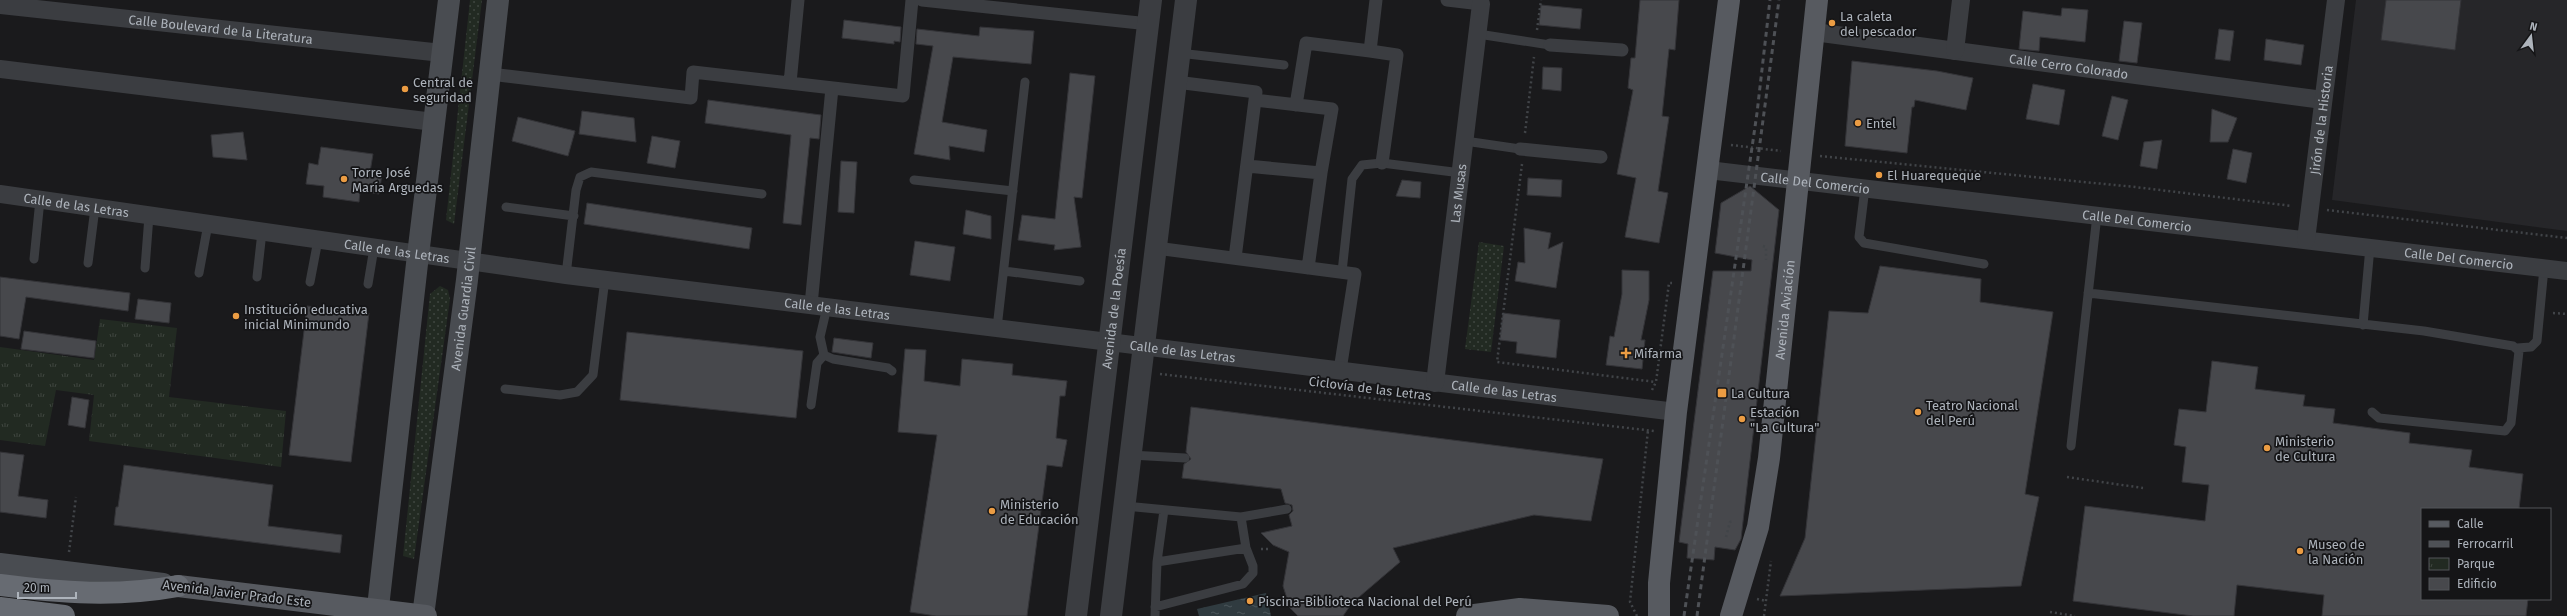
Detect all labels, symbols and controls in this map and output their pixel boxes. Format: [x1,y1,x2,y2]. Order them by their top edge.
place label: La caleta del pescador [1840,9,1917,39]
street label: Calle Boulevard de la Literatura [128,12,314,47]
north arrow [2511,16,2551,56]
marker: La caleta del pescador [1827,18,1837,28]
text: N [2528,20,2539,34]
street label: Calle Cerro Colorado [2008,51,2129,82]
street label: Jirón de la Historia [2307,64,2336,176]
place label: Central de seguridad [413,75,473,105]
marker: Central de seguridad [400,84,410,94]
place label: Entel [1866,116,1896,131]
marker: Entel [1853,118,1863,128]
street label: Las Musas [1447,163,1470,224]
place label: Torre José María Arguedas [352,165,443,195]
place label: El Huarequeque [1887,168,1981,183]
street label: Calle Del Comercio [1760,169,1871,197]
marker: El Huarequeque [1874,170,1884,180]
marker: Torre José María Arguedas [339,174,349,184]
street label: Calle de las Letras [22,190,130,220]
street label: Calle Del Comercio [2082,207,2192,235]
street label: Calle de las Letras [343,236,451,266]
street label: Calle Del Comercio [2403,245,2514,273]
street label: Avenida Guardia Civil [448,246,479,372]
street label: Avenida de la Poesía [1099,247,1129,370]
street label: Avenida Aviación [1772,259,1798,360]
street label: Calle de las Letras [783,295,891,323]
place label: Institución educativa inicial Minimundo [244,302,368,332]
marker: Institución educativa inicial Minimundo [231,311,241,321]
street label: Calle de las Letras [1129,338,1236,366]
place label: Mifarma [1634,346,1682,361]
marker: Mifarma [1621,348,1631,358]
street label: Ciclovía de las Letras [1308,374,1432,403]
street label: Calle de las Letras [1450,377,1558,405]
place label: La Cultura [1731,386,1790,401]
marker: La Cultura [1716,387,1728,399]
place label: Teatro Nacional del Perú [1926,398,2018,428]
place label: Estación "La Cultura" [1750,405,1819,435]
marker: Teatro Nacional del Perú [1913,407,1923,417]
marker: Estación "La Cultura" [1737,414,1747,424]
place label: Ministerio de Cultura [2275,434,2336,464]
marker: Ministerio de Cultura [2262,443,2272,453]
place label: Ministerio de Educación [1000,497,1079,527]
marker: Ministerio de Educación [987,506,997,516]
legend [2421,508,2551,600]
text: Calle [2457,517,2484,531]
place label: Museo de la Nación [2308,537,2365,567]
text: Ferrocarril [2457,537,2514,551]
marker: Museo de la Nación [2295,546,2305,556]
text: Parque [2457,557,2495,571]
scale bar [18,574,76,600]
street label: Avenida Javier Prado Este [162,577,312,610]
text: Edificio [2457,577,2497,591]
text: 20 m [24,581,50,595]
place label: Piscina-Biblioteca Nacional del Perú [1258,594,1472,609]
marker: Piscina-Biblioteca Nacional del Perú [1245,596,1255,606]

